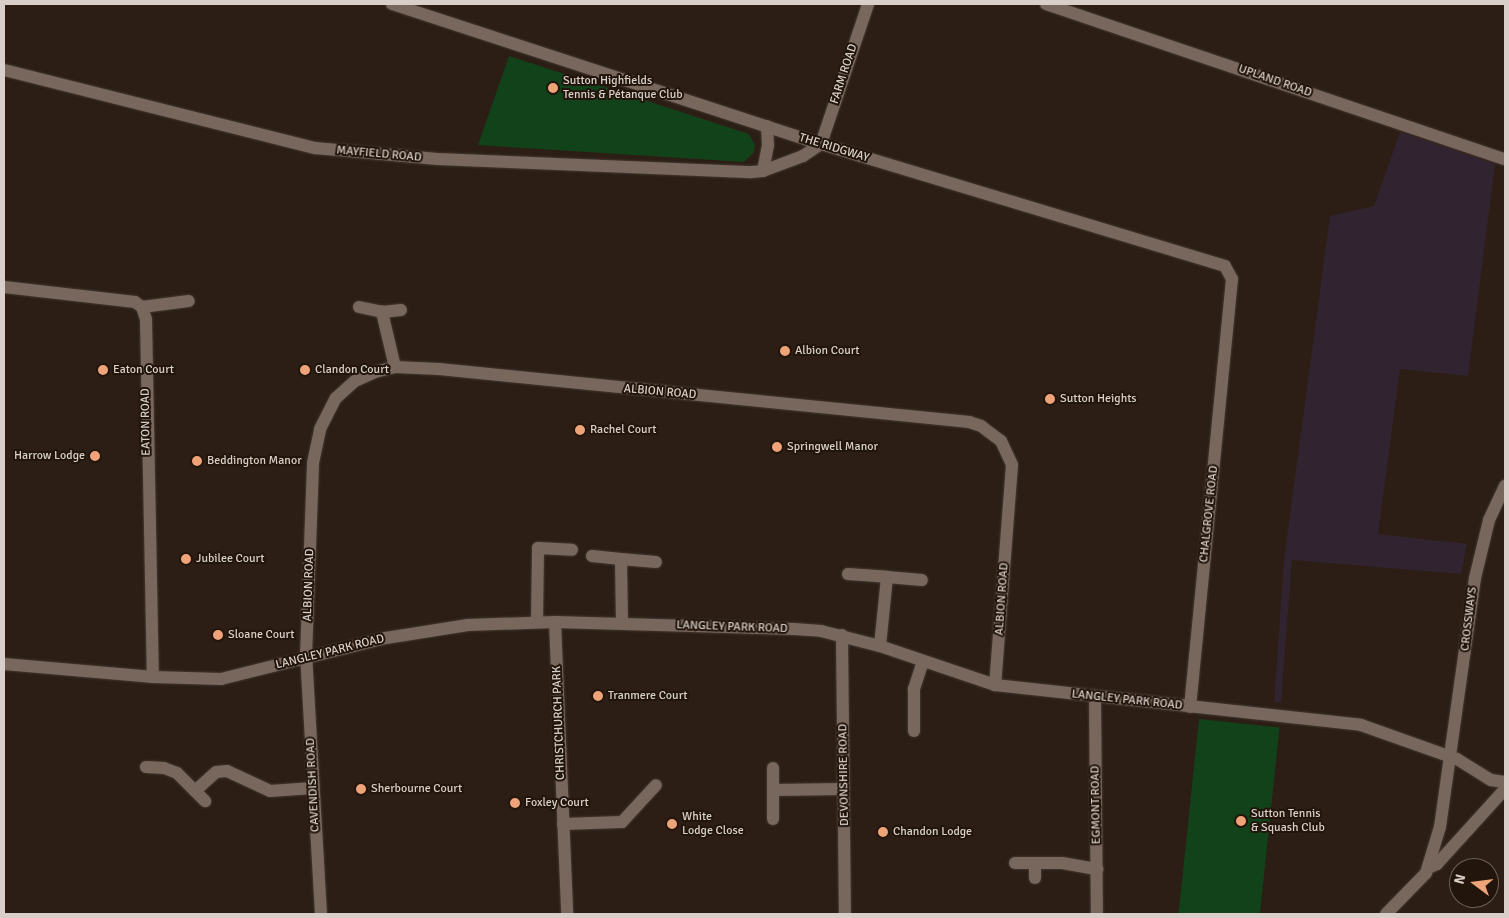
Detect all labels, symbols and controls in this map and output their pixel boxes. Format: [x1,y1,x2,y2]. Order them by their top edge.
street label: FARM ROAD [828,42,860,106]
street label: UPLAND ROAD [1236,62,1314,100]
place label: Sutton Highfields Tennis & Pétanque Club [563,74,683,102]
marker: Sutton Highfields Tennis & Pétanque Club [547,82,559,94]
street label: THE RIDGWAY [797,131,871,165]
street label: MAYFIELD ROAD [336,143,422,165]
place label: Albion Court [795,344,860,358]
marker: Albion Court [779,345,791,357]
place label: Eaton Court [113,363,174,377]
place label: Clandon Court [315,363,389,377]
marker: Eaton Court [97,364,109,376]
marker: Clandon Court [299,364,311,376]
street label: ALBION ROAD [623,382,697,402]
street label: EATON ROAD [138,388,154,456]
place label: Sutton Heights [1060,392,1137,406]
marker: Sutton Heights [1044,393,1056,405]
place label: Rachel Court [590,423,656,437]
marker: Rachel Court [574,424,586,436]
place label: Springwell Manor [787,440,878,454]
marker: Springwell Manor [771,441,783,453]
place label: Harrow Lodge [14,449,85,463]
marker: Harrow Lodge [89,450,101,462]
place label: Beddington Manor [207,454,302,468]
marker: Beddington Manor [191,455,203,467]
street label: CHALGROVE ROAD [1197,465,1221,563]
street label: ALBION ROAD [301,548,317,622]
place label: Jubilee Court [196,552,264,566]
marker: Jubilee Court [180,553,192,565]
street label: ALBION ROAD [992,562,1012,636]
street label: CROSSWAYS [1458,586,1480,652]
street label: LANGLEY PARK ROAD [676,618,788,636]
place label: Sloane Court [228,628,294,642]
marker: Sloane Court [212,629,224,641]
street label: LANGLEY PARK ROAD [274,632,386,672]
street label: CHRISTCHURCH PARK [550,666,568,780]
street label: LANGLEY PARK ROAD [1071,687,1183,713]
place label: Tranmere Court [608,689,688,703]
marker: Tranmere Court [592,690,604,702]
street label: DEVONSHIRE ROAD [836,724,852,826]
street label: CAVENDISH ROAD [303,737,323,833]
street label: EGMONT ROAD [1088,766,1104,844]
place label: Sherbourne Court [371,782,462,796]
marker: Sherbourne Court [355,783,367,795]
place label: Foxley Court [525,796,589,810]
marker: Foxley Court [509,797,521,809]
place label: Sutton Tennis & Squash Club [1251,807,1325,835]
place label: White Lodge Close [682,810,744,838]
marker: Sutton Tennis & Squash Club [1235,815,1247,827]
marker: White Lodge Close [666,818,678,830]
place label: Chandon Lodge [893,825,972,839]
marker: Chandon Lodge [877,826,889,838]
north arrow [1449,858,1499,908]
text: N [1451,872,1469,886]

